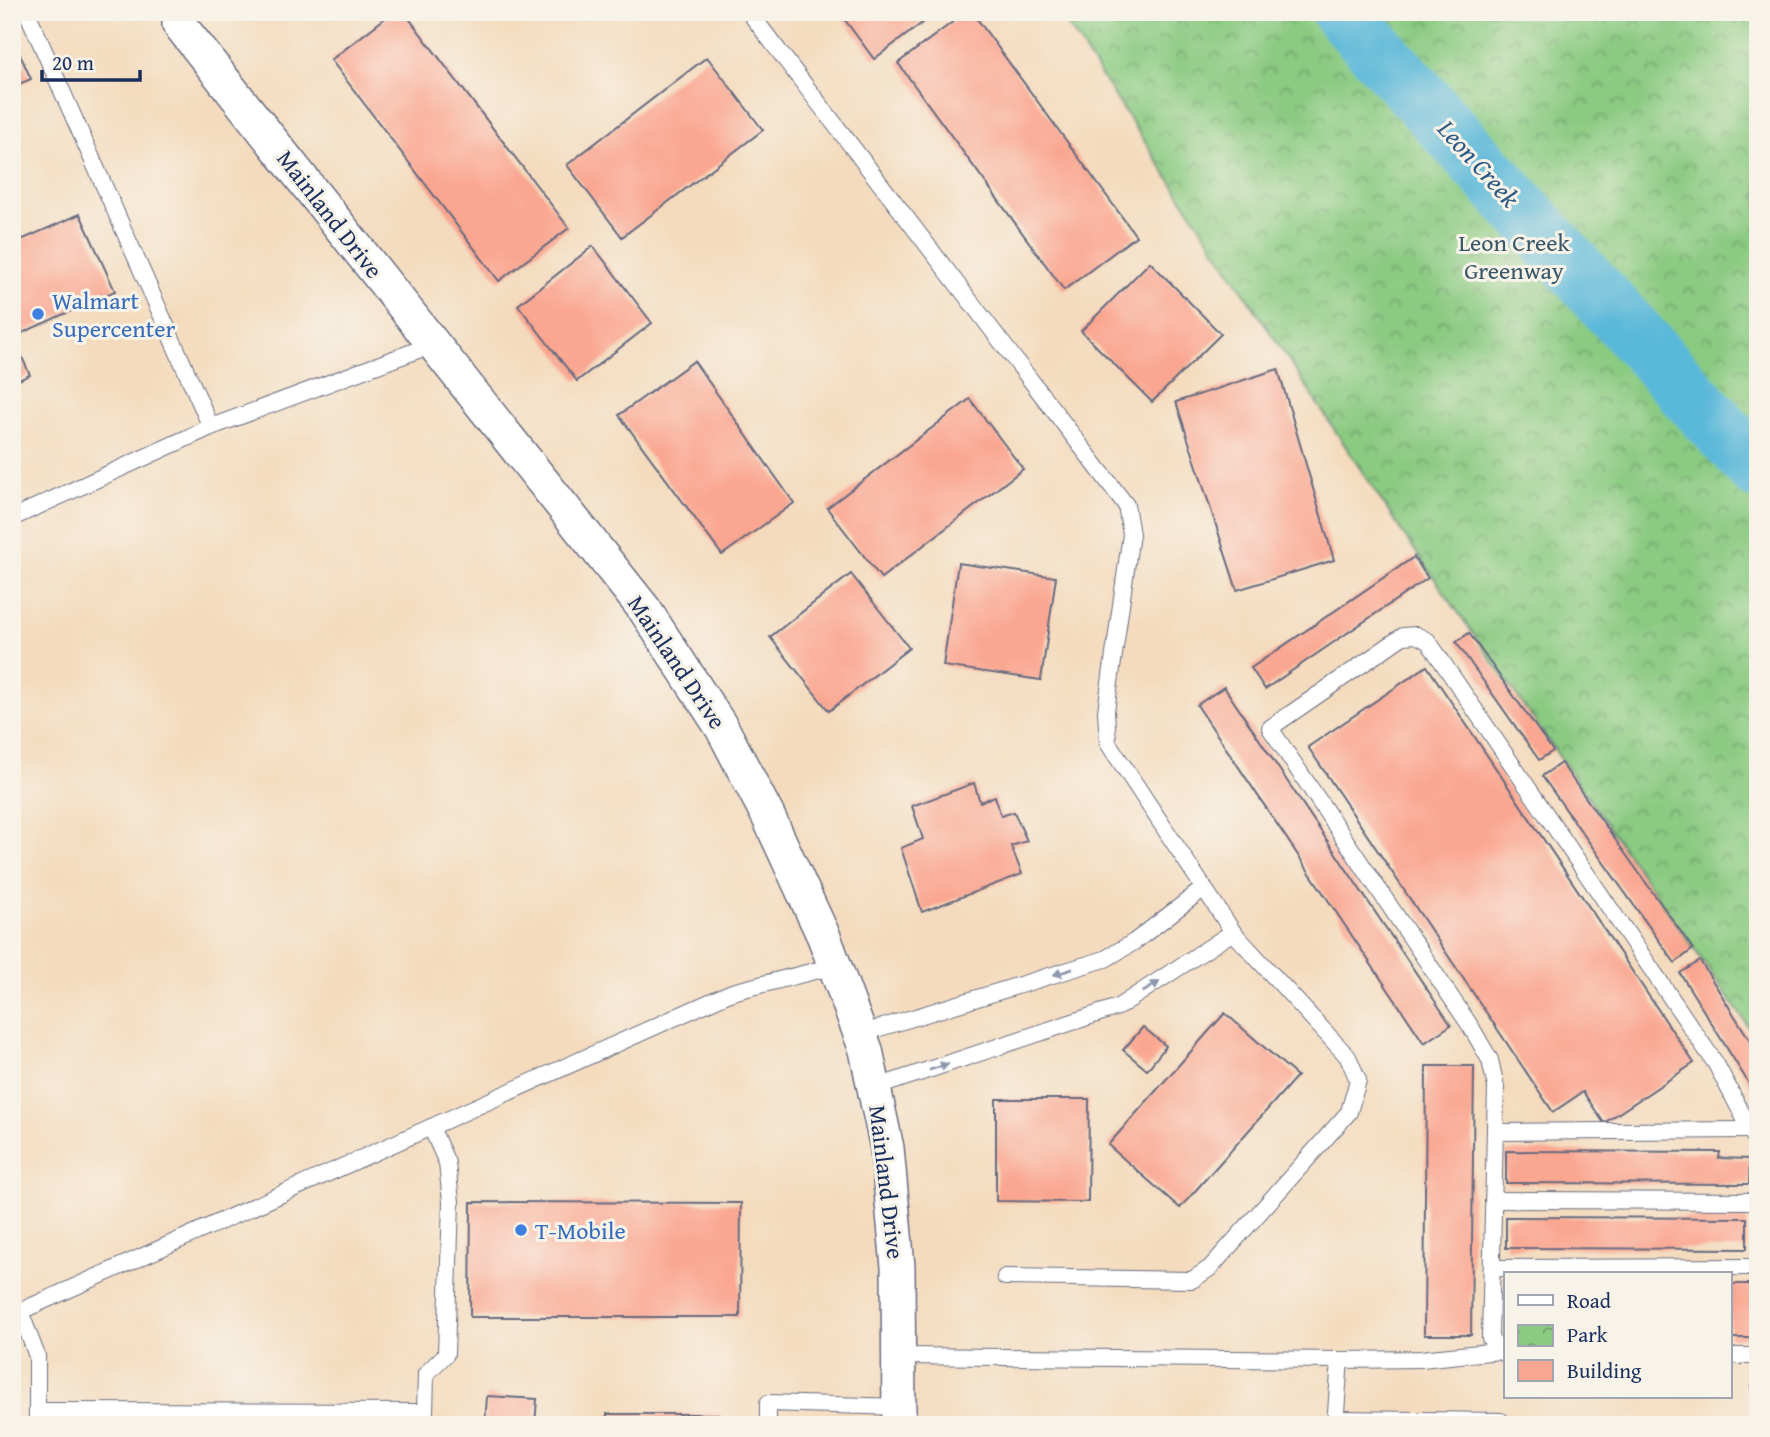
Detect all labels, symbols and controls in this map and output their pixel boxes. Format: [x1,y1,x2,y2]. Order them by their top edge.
scale bar [42,38,140,82]
text: 20 m [52,47,94,78]
water label: Leon Creek [1428,110,1529,216]
street label: Mainland Drive [269,142,391,286]
park label: Leon Creek Greenway [1458,225,1570,288]
place label: Walmart Supercenter [52,283,176,346]
marker: Walmart Supercenter [30,306,46,322]
street label: Mainland Drive [619,588,735,736]
one-way arrow [1052,967,1073,978]
one-way arrow [1142,980,1161,993]
one-way arrow [929,1061,950,1072]
street label: Mainland Drive [860,1103,914,1261]
place label: T-Mobile [535,1213,626,1248]
marker: T-Mobile [513,1222,529,1238]
legend [1504,1272,1732,1398]
text: Road [1567,1285,1612,1316]
text: Park [1567,1319,1608,1350]
text: Building [1567,1355,1642,1386]

